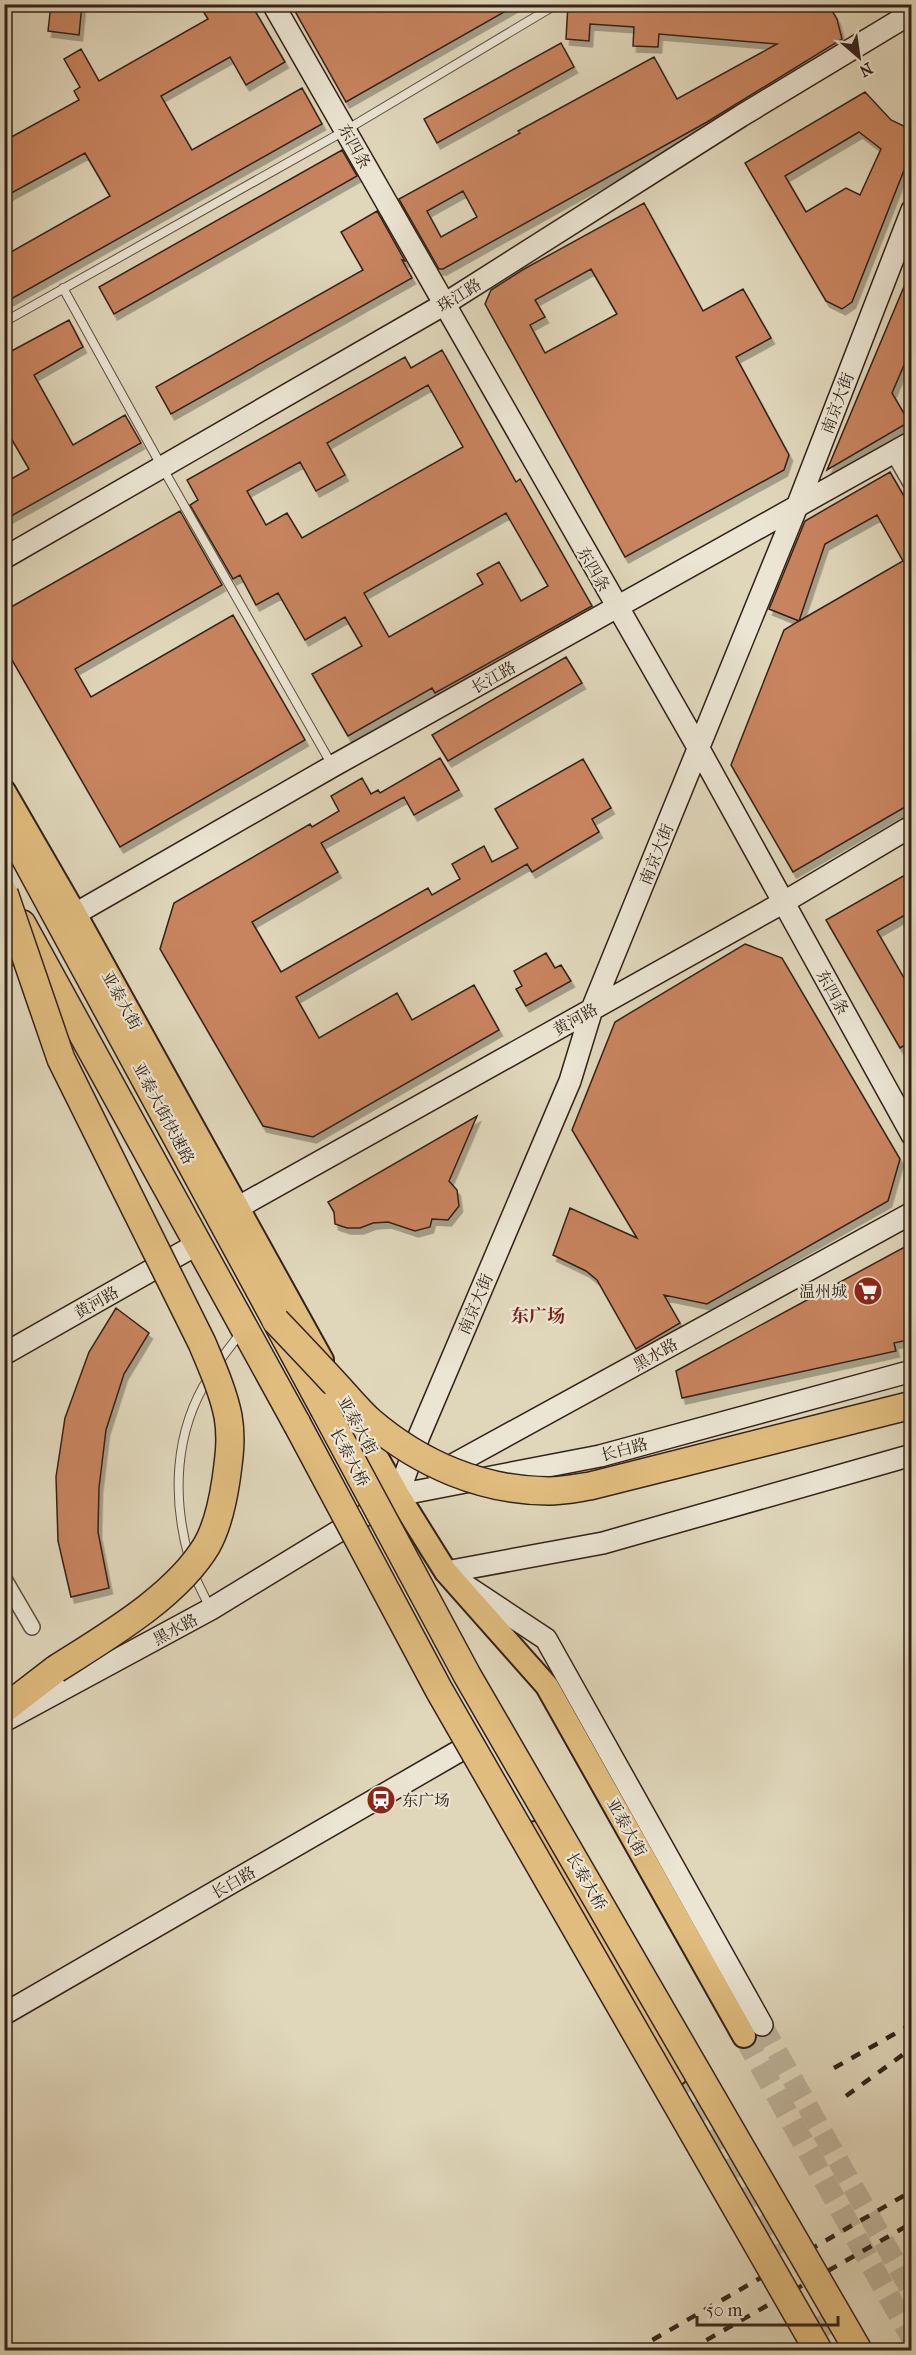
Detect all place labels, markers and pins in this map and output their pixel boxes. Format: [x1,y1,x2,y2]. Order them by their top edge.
supermarket icon: 温州城 [852,1275,884,1307]
place label: 温州城 [799,1282,847,1301]
station icon: 东广场 [365,1784,397,1816]
place label: 东广场 [402,1791,450,1810]

